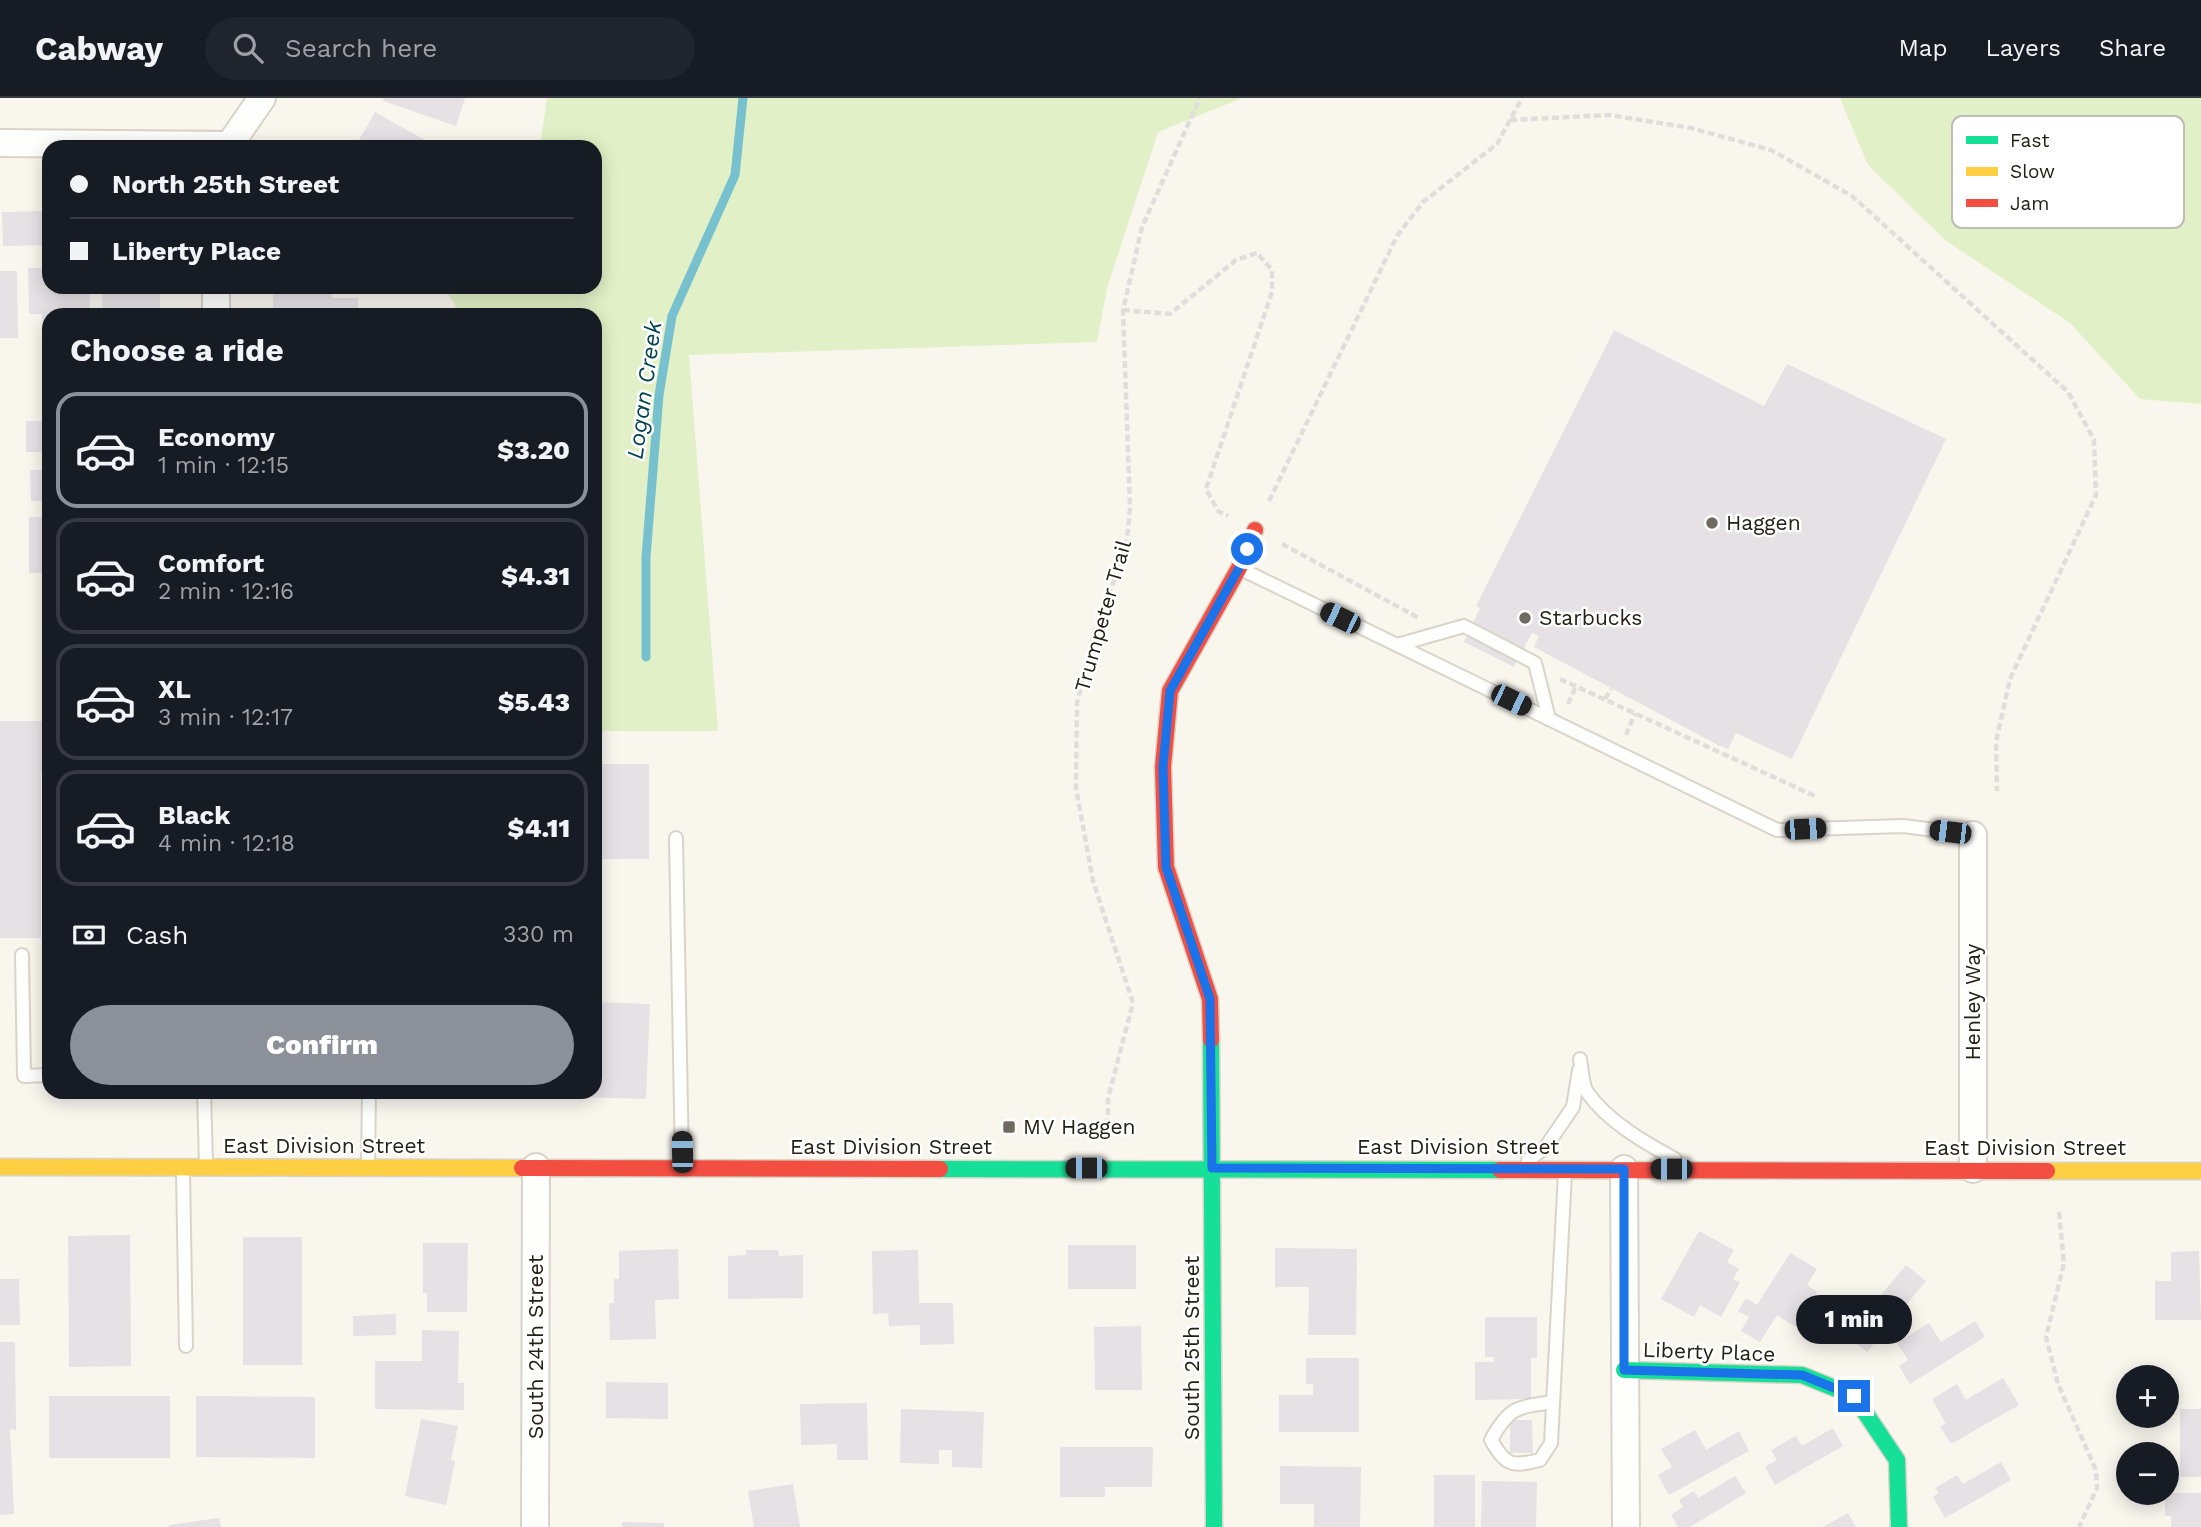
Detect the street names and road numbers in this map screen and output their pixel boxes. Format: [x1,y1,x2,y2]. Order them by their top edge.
street label: Trumpeter Trail [1069,537,1136,695]
street label: Henley Way [1960,943,1985,1060]
street label: East Division Street [223,1133,425,1158]
street label: East Division Street [790,1134,992,1159]
street label: East Division Street [1357,1134,1559,1159]
street label: East Division Street [1924,1135,2126,1160]
street label: South 24th Street [523,1255,548,1439]
street label: South 25th Street [1179,1256,1204,1440]
street label: Liberty Place [1642,1337,1776,1366]

